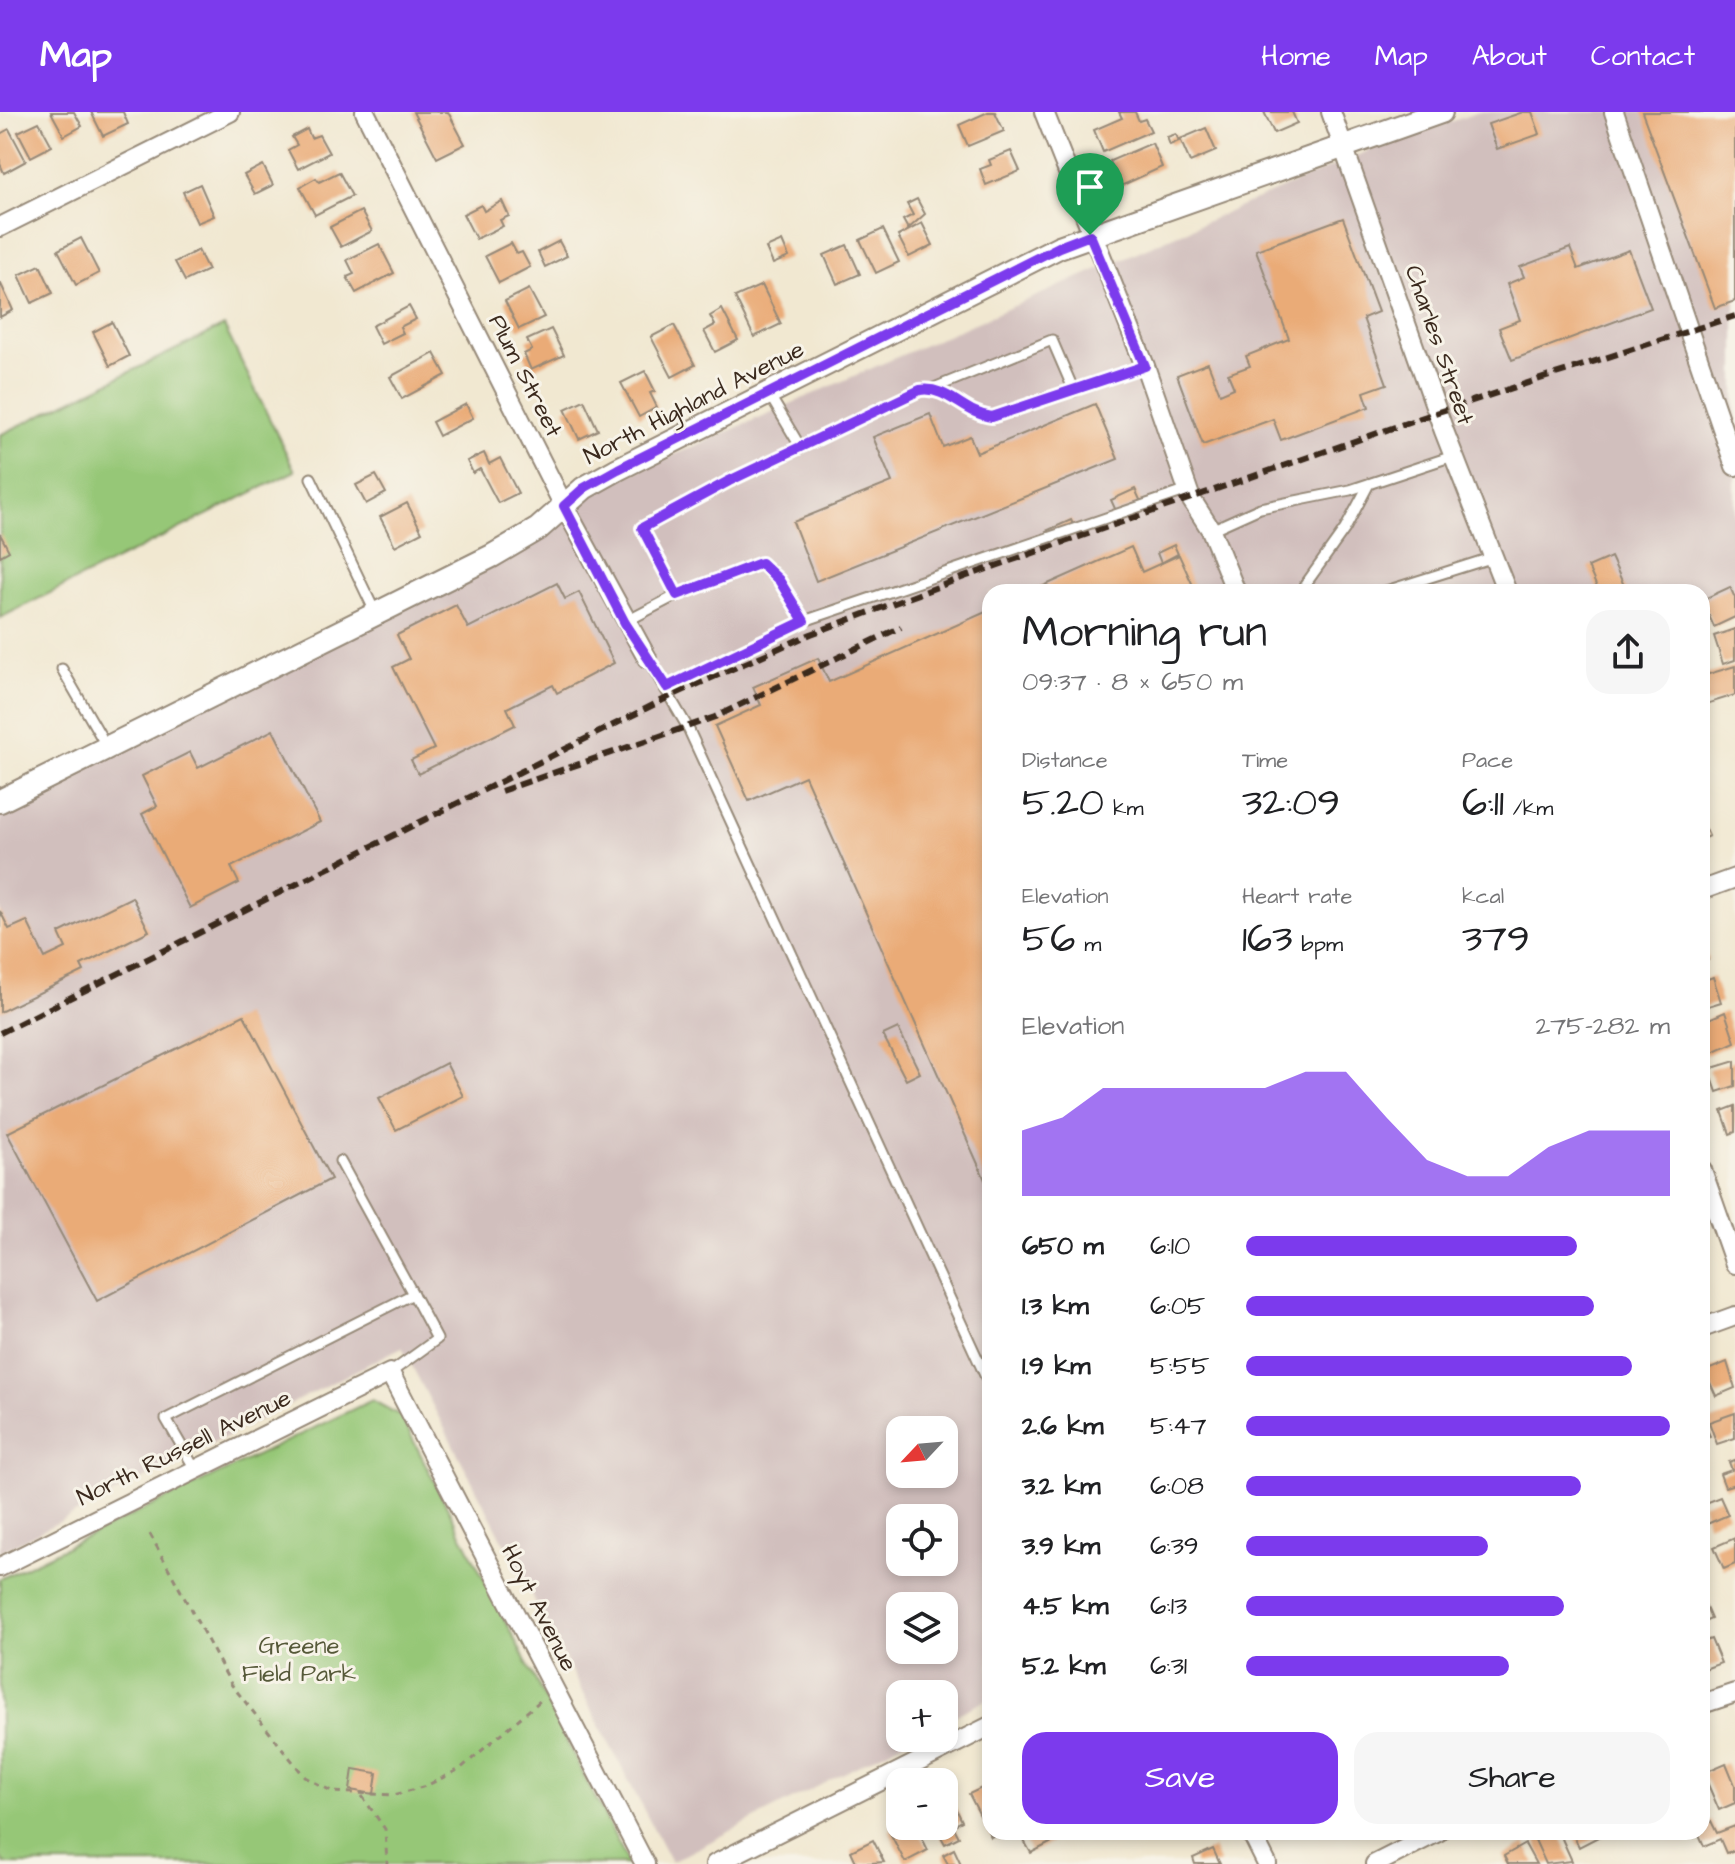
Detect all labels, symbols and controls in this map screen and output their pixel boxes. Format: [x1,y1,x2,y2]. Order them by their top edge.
text: Map [40,30,112,82]
text: Home [1261,37,1331,76]
text: Map [1375,37,1428,76]
text: About [1472,37,1547,76]
text: Contact [1591,37,1695,76]
pin [1056,153,1124,235]
icon: arrive [1068,165,1112,209]
street label: Charles Street [1396,261,1482,430]
street label: Plum Street [480,309,571,443]
street label: North Highland Avenue [578,333,811,474]
text: Morning run [1022,603,1267,664]
button: share [1586,610,1670,694]
text: 09:37 · 8 × 650 m [1022,664,1243,700]
text: Distance [1022,745,1108,776]
text: Time [1242,745,1288,776]
text: Pace [1462,745,1513,776]
text: 5.20 [1022,776,1104,831]
text: 32:09 [1242,776,1340,831]
text: 6:11 [1462,776,1504,831]
text: km [1104,793,1144,824]
text: /km [1504,793,1553,824]
text: Elevation [1022,881,1109,912]
text: Heart rate [1242,881,1352,912]
text: kcal [1462,881,1504,912]
text: 56 [1022,912,1075,967]
text: 163 [1242,912,1293,967]
text: 379 [1462,912,1530,967]
text: m [1075,929,1101,960]
text: bpm [1293,929,1343,960]
text: Elevation [1022,1008,1124,1044]
text: 275–282 m [1535,1008,1670,1044]
text: 650 m [1022,1228,1104,1264]
text: 6:10 [1150,1228,1190,1264]
text: 1.3 km [1022,1288,1089,1324]
text: 6:05 [1150,1288,1205,1324]
text: 1.9 km [1022,1348,1090,1384]
text: 5:55 [1150,1348,1210,1384]
street label: North Russell Avenue [71,1381,297,1515]
text: 2.6 km [1022,1408,1103,1444]
text: 5:47 [1150,1408,1206,1444]
north arrow [886,1416,958,1488]
map controls [886,1416,958,1840]
text: 3.2 km [1022,1468,1100,1504]
text: 6:08 [1150,1468,1204,1504]
button: locate [886,1504,958,1576]
text: 3.9 km [1022,1528,1100,1564]
text: 6:39 [1150,1528,1199,1564]
street label: Hoyt Avenue [492,1539,586,1678]
text: 4.5 km [1022,1588,1108,1624]
text: 6:13 [1150,1588,1187,1624]
button: layers [886,1592,958,1664]
park label: Greene Field Park [242,1629,356,1691]
text: 5.2 km [1022,1648,1106,1684]
text: 6:31 [1150,1648,1187,1684]
button: + [886,1680,958,1752]
button: Save [1022,1732,1338,1824]
button: Share [1354,1732,1670,1824]
button: − [886,1768,958,1840]

